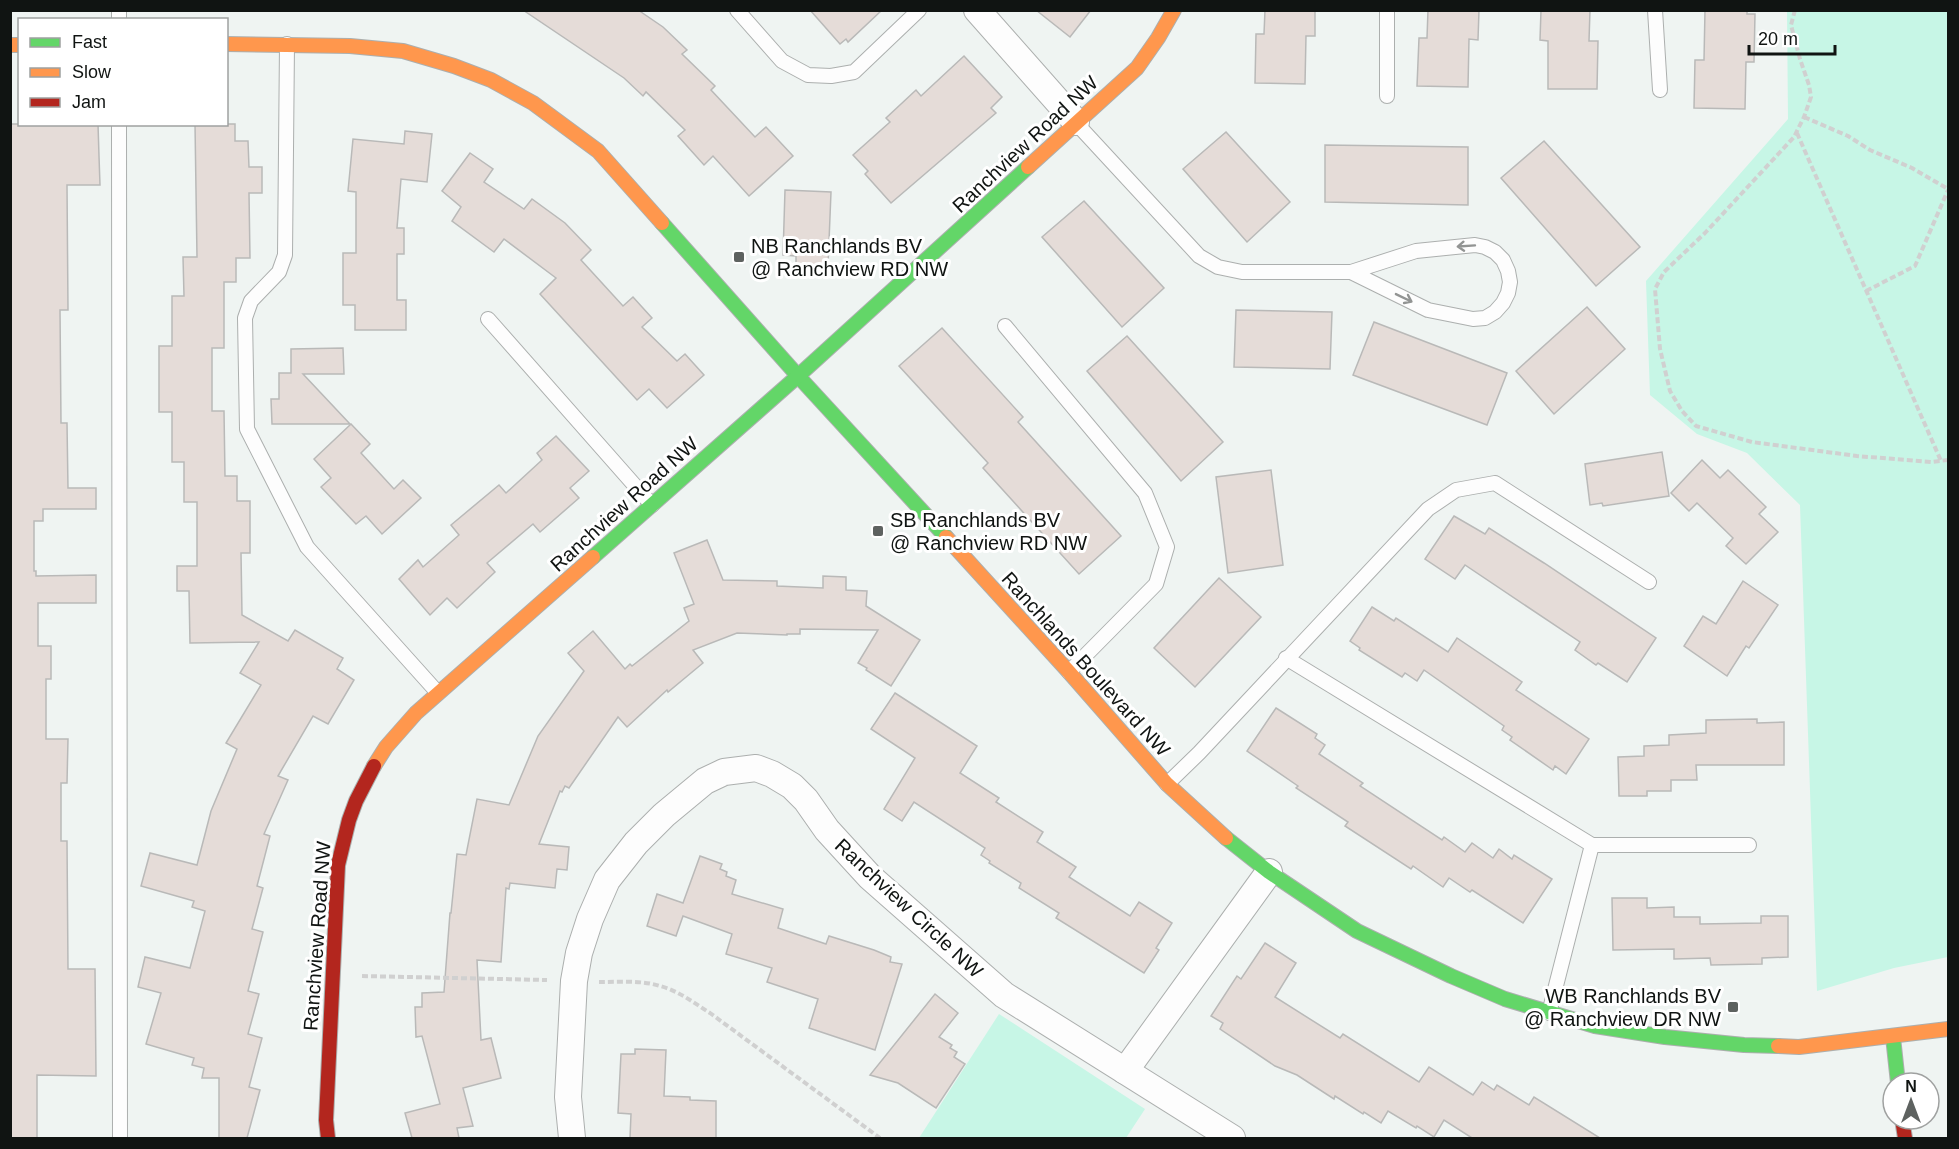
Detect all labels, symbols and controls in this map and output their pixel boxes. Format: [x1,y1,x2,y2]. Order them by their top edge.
legend [18,18,228,126]
scale bar [1749,18,1834,56]
text: 20 m [1758,29,1798,49]
text: Fast [72,32,107,52]
text: Slow [72,62,112,82]
street label: Ranchview Road NW [948,71,1102,217]
text: Jam [72,92,106,112]
place label: NB Ranchlands BV @ Ranchview RD NW [751,235,948,280]
one-way arrow [1457,240,1477,251]
marker: NB Ranchlands BV @ Ranchview RD NW [732,250,746,264]
one-way arrow [1395,292,1412,304]
street label: Ranchview Road NW [546,432,702,576]
place label: SB Ranchlands BV @ Ranchview RD NW [890,509,1087,554]
marker: SB Ranchlands BV @ Ranchview RD NW [871,524,885,538]
street label: Ranchlands Boulevard NW [997,567,1175,761]
street label: Ranchview Circle NW [831,834,987,982]
street label: Ranchview Road NW [299,840,335,1032]
place label: WB Ranchlands BV @ Ranchview DR NW [1524,985,1722,1030]
marker: WB Ranchlands BV @ Ranchview DR NW [1726,1000,1740,1014]
north arrow [1881,1071,1941,1131]
text: N [1905,1078,1917,1095]

